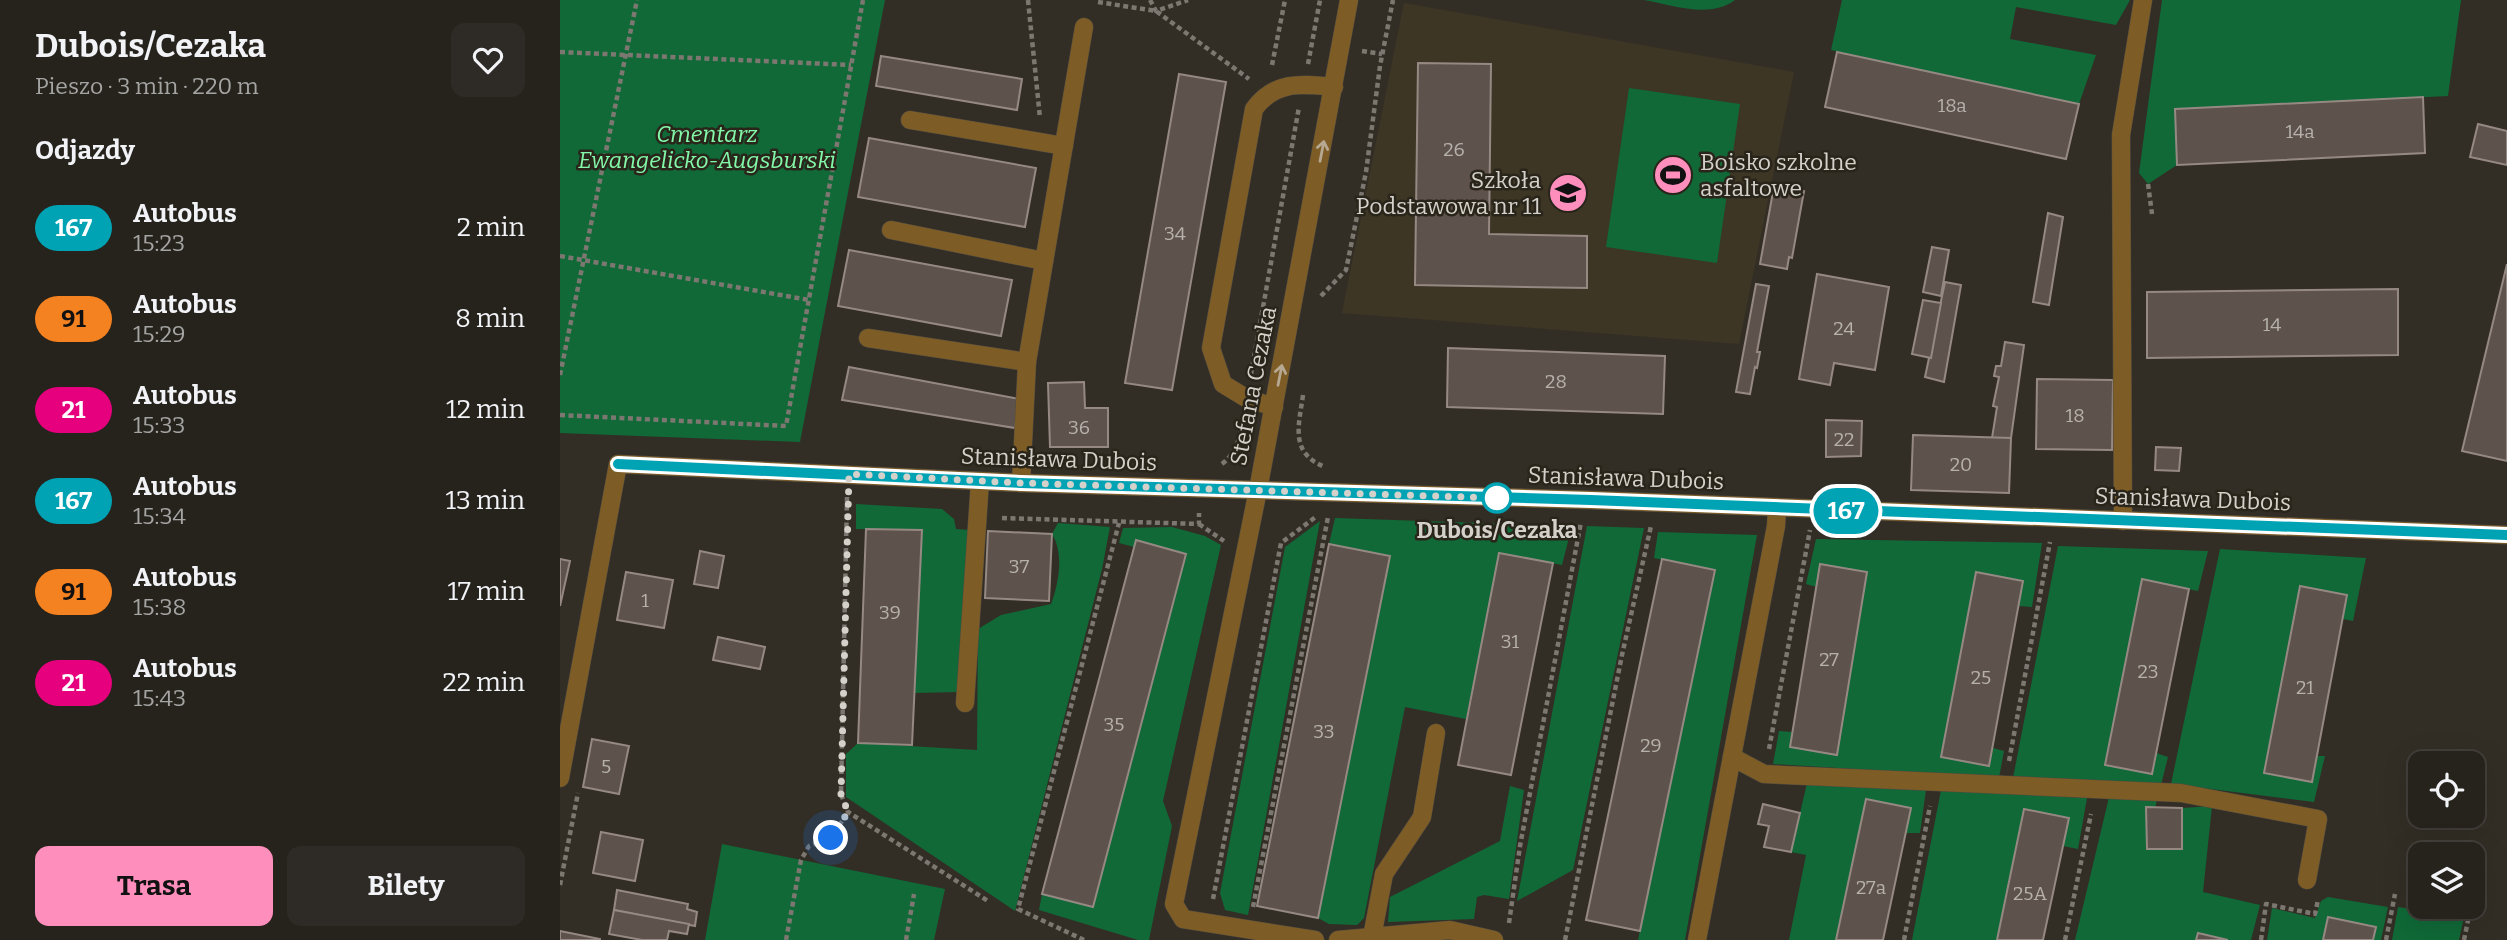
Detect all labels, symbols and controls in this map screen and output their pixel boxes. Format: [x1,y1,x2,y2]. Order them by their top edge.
button: heart [451,23,525,97]
text: Dubois/Cezaka [35,26,266,66]
text: Pieszo · 3 min · 220 m [35,72,259,100]
house number: 18a [1937,94,1967,117]
park label: Cmentarz Ewangelicko-Augsburski [578,120,836,174]
house number: 14a [2285,120,2315,143]
text: Odjazdy [35,135,135,166]
house number: 26 [1443,138,1465,161]
one-way arrow [1316,141,1329,163]
place label: Boisko szkolne asfaltowe [1700,148,1857,202]
sports icon: Boisko szkolne asfaltowe [1652,154,1694,196]
place label: Szkoła Podstawowa nr 11 [1356,166,1542,220]
school or university icon: Szkoła Podstawowa nr 11 [1547,172,1589,214]
text: Autobus [133,198,237,229]
text: 2 min [457,212,525,243]
text: 167 [55,214,92,242]
house number: 34 [1164,222,1186,245]
text: 15:23 [133,229,185,257]
text: Autobus [133,289,237,320]
text: 8 min [455,303,525,334]
street label: Stefana Cezaka [1224,304,1282,468]
text: 91 [61,305,86,333]
house number: 14 [2263,313,2281,336]
house number: 24 [1833,317,1855,340]
text: 15:29 [133,320,185,348]
one-way arrow [1274,364,1288,387]
house number: 28 [1545,370,1567,393]
text: Autobus [133,380,237,411]
text: 12 min [446,394,525,425]
text: 21 [62,396,85,424]
house number: 18 [2065,404,2085,427]
text: 15:33 [133,411,185,439]
house number: 36 [1068,416,1090,439]
house number: 22 [1834,428,1854,451]
street label: Stanisława Dubois [960,442,1158,476]
house number: 20 [1950,453,1972,476]
street label: Stanisława Dubois [1527,461,1725,495]
text: Autobus [133,471,237,502]
street label: Stanisława Dubois [2094,482,2292,516]
marker: Dubois/Cezaka [1482,483,1512,513]
text: 13 min [445,485,525,516]
text: 167 [55,487,92,515]
line badge: 167 [1806,488,1886,534]
text: 167 [1827,497,1865,525]
text: 15:34 [133,502,186,530]
place label: Dubois/Cezaka [1417,516,1578,544]
house number: 37 [1009,555,1030,578]
text: Autobus [133,562,237,593]
text: 17 min [447,576,525,607]
text: 91 [61,578,86,606]
house number: 1 [641,589,649,612]
text: 15:38 [133,593,186,621]
house number: 39 [879,601,901,624]
house number: 31 [1501,630,1520,653]
house number: 27 [1819,648,1839,671]
text: Autobus [133,653,237,684]
house number: 23 [2137,660,2159,683]
house number: 25 [1971,666,1991,689]
text: 22 min [443,667,525,698]
text: 21 [62,669,85,697]
house number: 21 [2296,676,2314,699]
text: 15:43 [133,684,186,712]
house number: 35 [1104,713,1124,736]
house number: 33 [1313,720,1335,743]
house number: 29 [1640,734,1662,757]
map controls [2408,751,2485,919]
button: locate [2408,751,2485,828]
house number: 5 [601,755,611,778]
your location [813,820,848,855]
button: layers [2408,842,2485,919]
button: Trasa [35,846,273,926]
button: Bilety [287,846,525,926]
house number: 27a [1856,876,1887,899]
house number: 25A [2013,882,2048,905]

